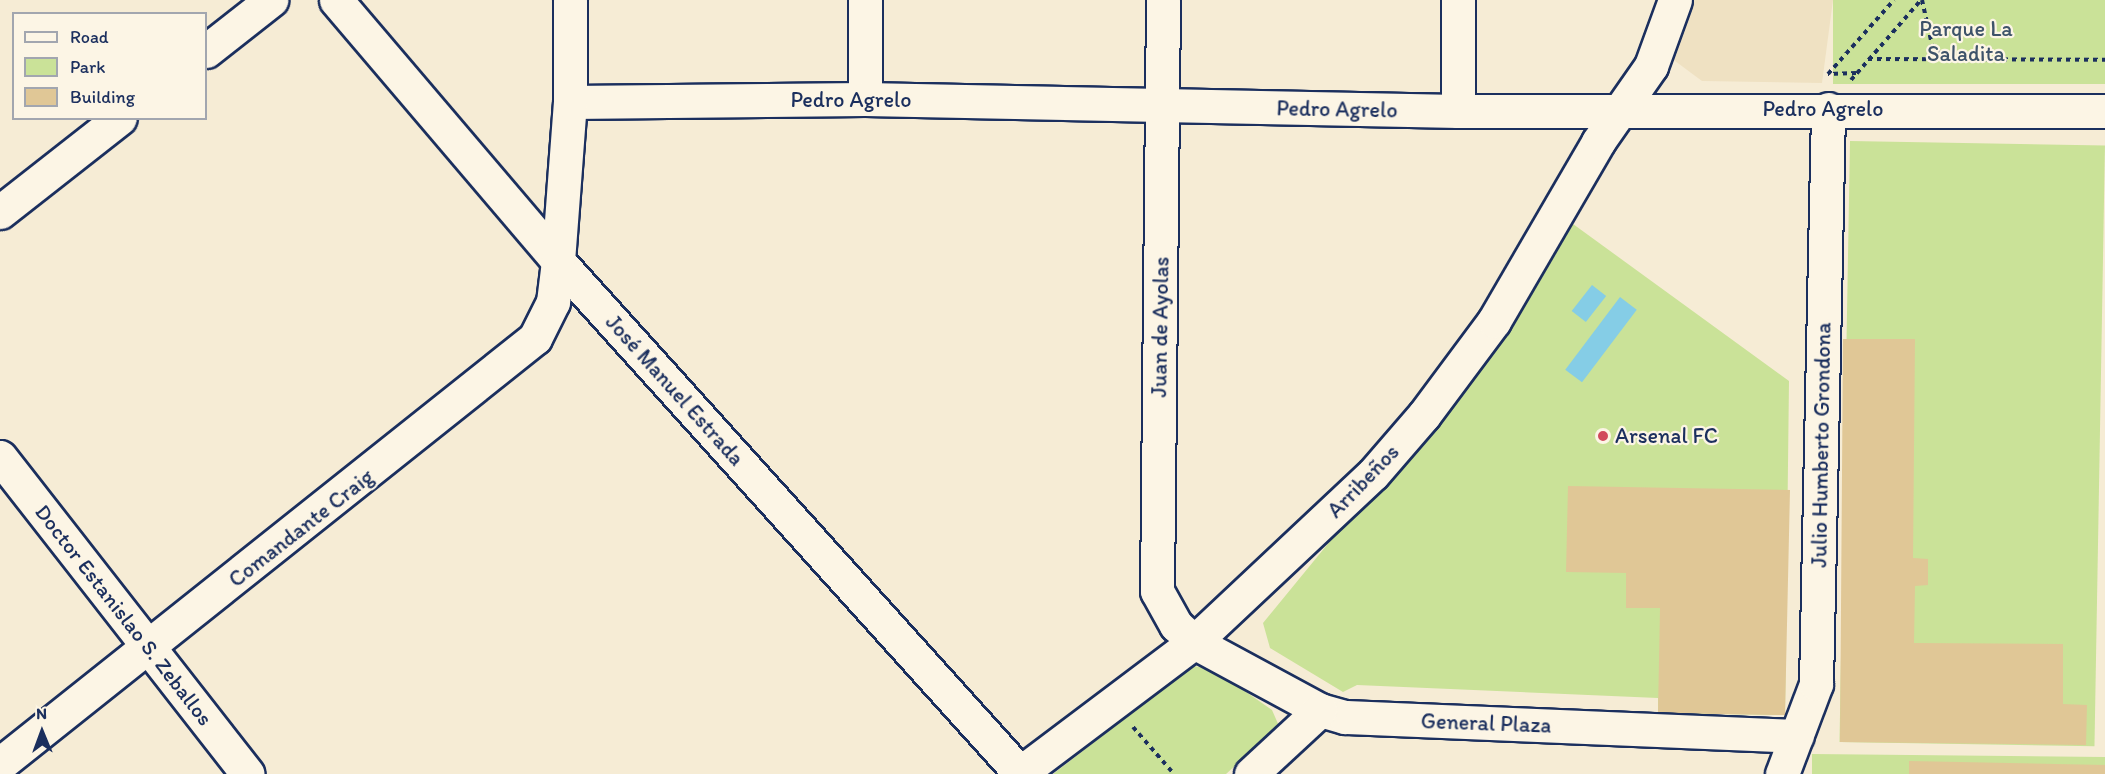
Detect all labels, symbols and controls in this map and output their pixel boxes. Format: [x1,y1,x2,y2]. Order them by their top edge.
legend [12,12,207,120]
park label: Parque La Saladita [1919,15,2013,66]
text: Road [70,26,109,48]
text: Park [70,56,105,78]
text: Building [70,86,135,108]
street label: Pedro Agrelo [791,87,911,113]
street label: Pedro Agrelo [1277,95,1397,123]
street label: Pedro Agrelo [1763,96,1883,122]
street label: Juan de Ayolas [1146,256,1174,398]
street label: José Manuel Estrada [600,309,750,471]
street label: Julio Humberto Grondona [1806,322,1836,568]
place label: Arsenal FC [1615,423,1718,449]
marker: Arsenal FC [1596,429,1610,443]
street label: Arribeños [1322,439,1404,523]
street label: Comandante Craig [223,463,379,593]
street label: Doctor Estanislao S. Zeballos [29,499,219,731]
north arrow [12,702,72,762]
text: N [36,704,47,723]
street label: General Plaza [1420,708,1552,738]

